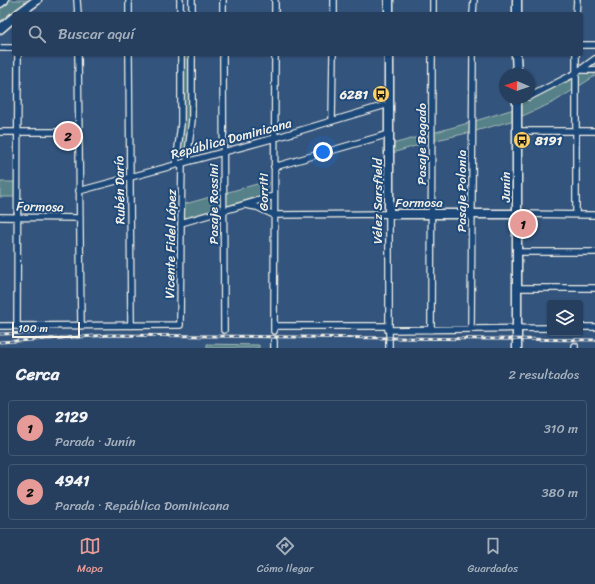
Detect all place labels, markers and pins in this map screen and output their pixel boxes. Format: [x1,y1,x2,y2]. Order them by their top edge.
place label: 6281 [339,83,368,106]
bus stop icon: 6281 [371,84,391,104]
pin: 2 [55,121,81,151]
place label: 8191 [534,129,562,152]
bus stop icon: 8191 [512,130,532,150]
pin: 1 [510,209,536,239]

